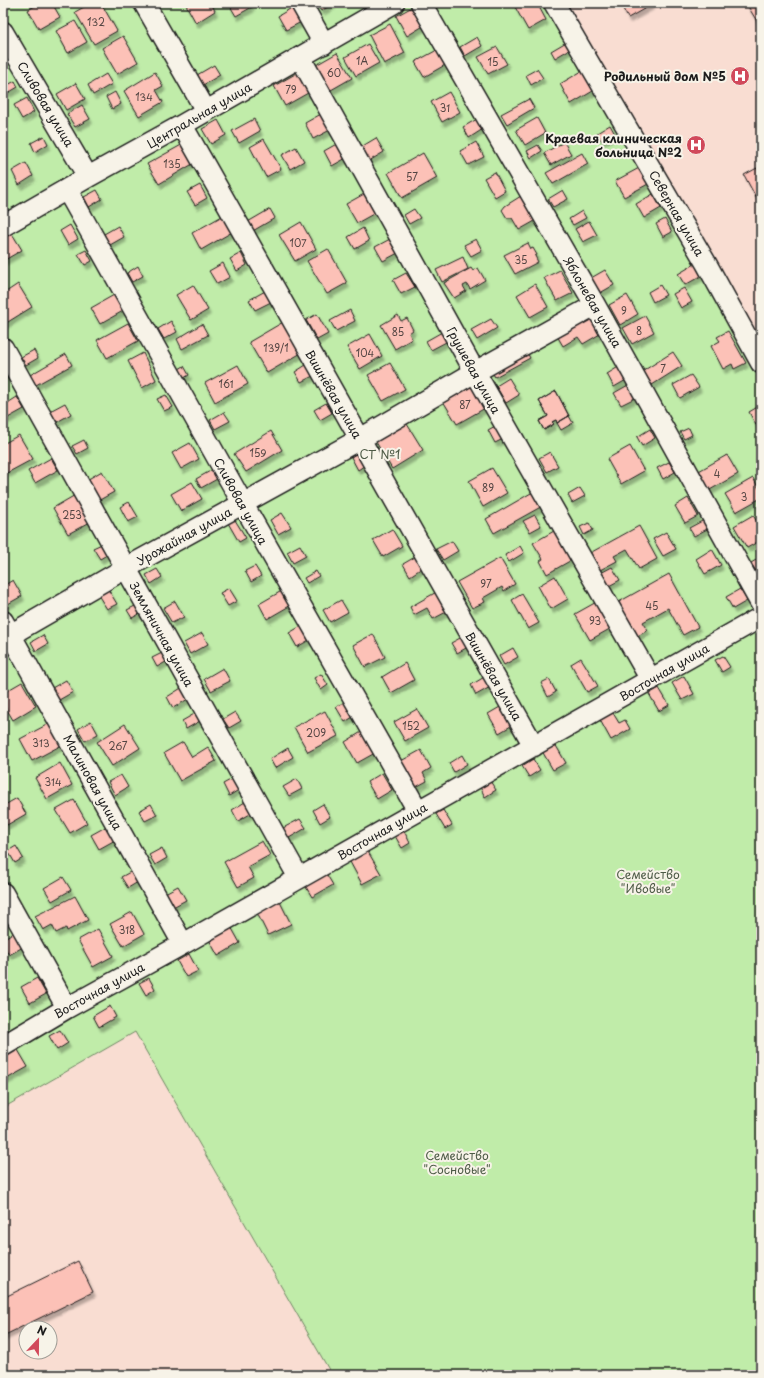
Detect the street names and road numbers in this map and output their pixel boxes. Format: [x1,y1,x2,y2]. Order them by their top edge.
street label: Сливовая улица [13,58,79,150]
street label: Центральная улица [143,77,255,152]
street label: Северная улица [645,167,709,260]
street label: Яблоневая улица [560,253,627,351]
street label: Грушевая улица [443,323,506,417]
street label: Вишнёвая улица [301,346,367,442]
street label: Сливовая улица [210,454,273,548]
street label: Урожайная улица [133,502,235,570]
street label: Земляничная улица [126,578,199,690]
street label: Вишнёвая улица [461,628,527,724]
street label: Восточная улица [616,639,713,705]
street label: Малиновая улица [59,731,127,834]
street label: Восточная улица [334,798,431,864]
street label: Восточная улица [50,957,148,1022]

